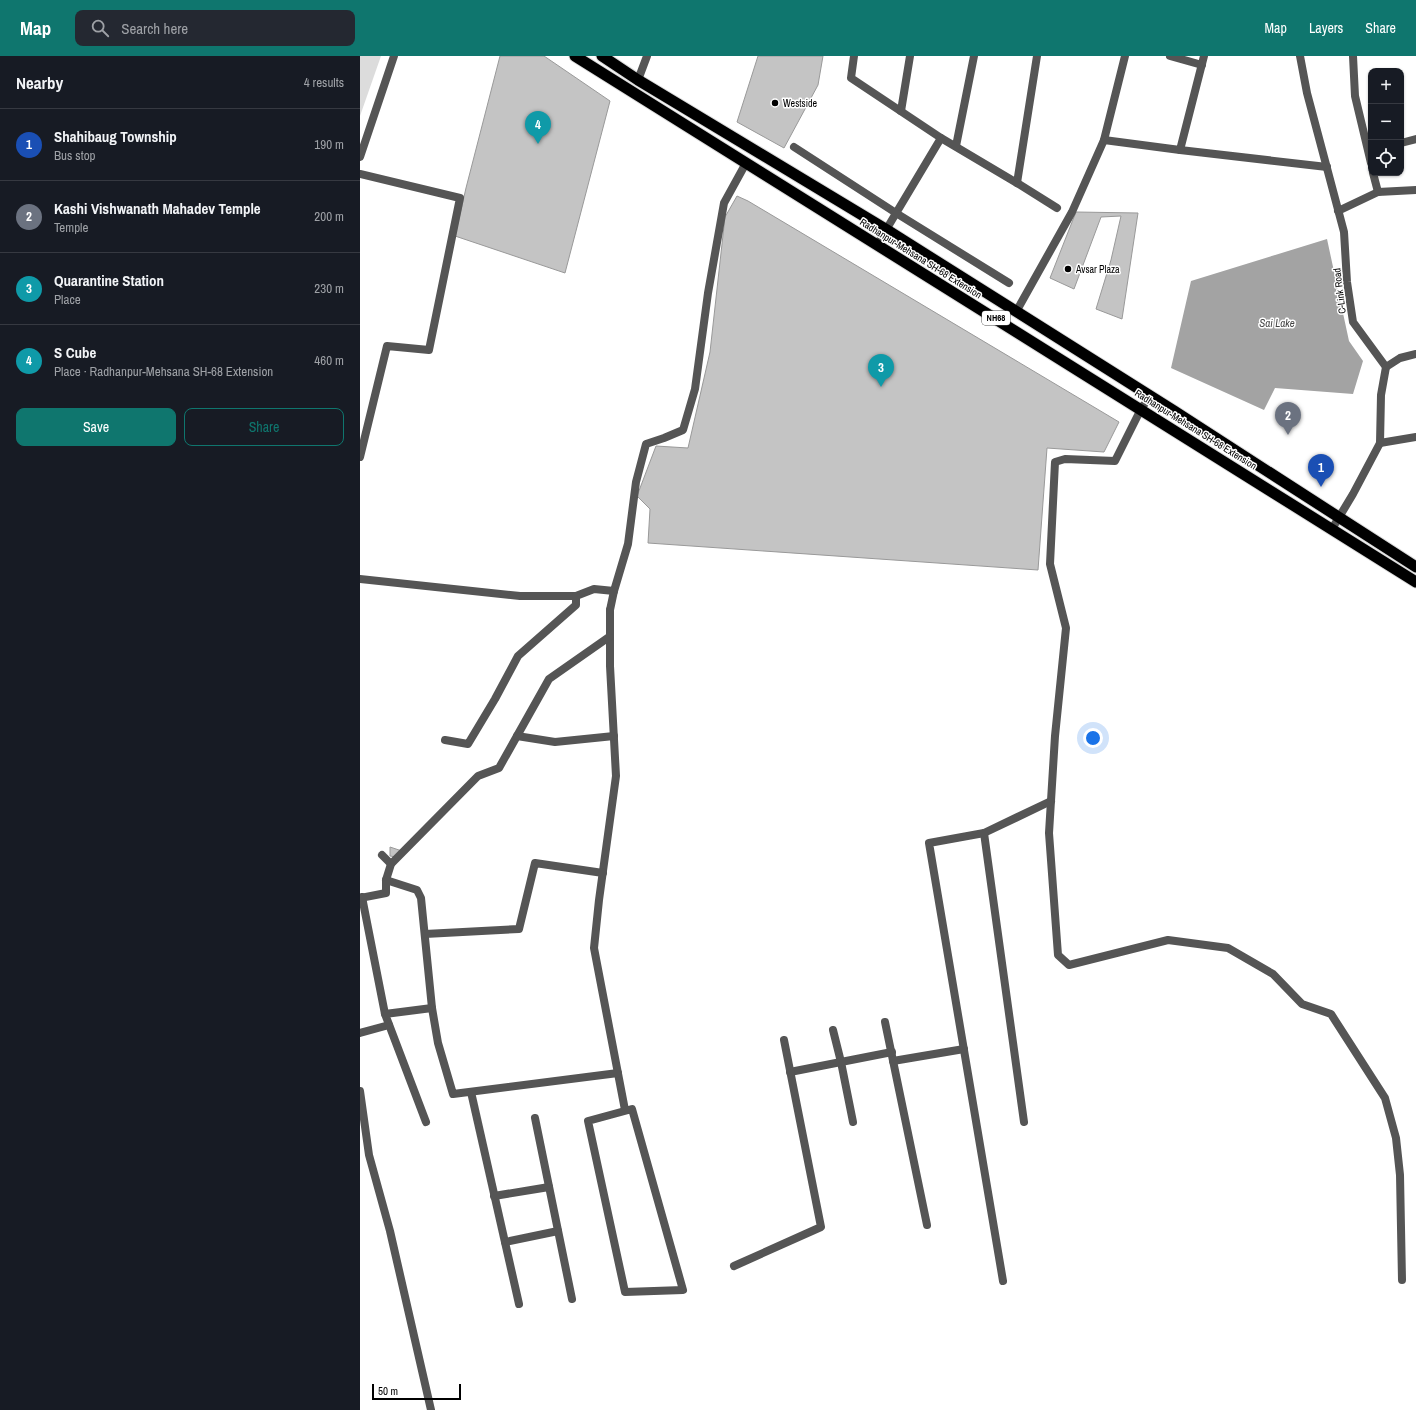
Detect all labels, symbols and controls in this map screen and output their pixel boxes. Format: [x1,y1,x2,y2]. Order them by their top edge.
search box [75,10,355,46]
text: Map [20,15,51,41]
icon: search [89,17,111,39]
text: Search here [121,18,188,39]
text: Map [1265,19,1287,37]
text: Layers [1309,19,1343,37]
text: Share [1365,19,1396,37]
map controls [1368,68,1404,176]
button: + [1368,68,1404,104]
text: Nearby [16,71,63,94]
text: 4 results [304,74,344,91]
place label: Westside [783,97,817,110]
marker: Westside [770,98,780,108]
button: − [1368,104,1404,140]
pin: 4 [525,111,551,144]
text: Shahibaug Township [54,126,177,147]
text: 1 [26,136,32,153]
text: 190 m [314,136,344,153]
button: locate [1368,140,1404,176]
text: Bus stop [54,147,95,164]
text: Kashi Vishwanath Mahadev Temple [54,198,261,219]
text: 2 [26,208,32,225]
text: 200 m [314,208,344,225]
street label: Radhanpur-Mehsana SH-68 Extension [857,215,984,301]
text: Temple [54,219,88,236]
place label: Avsar Plaza [1075,263,1120,276]
marker: Avsar Plaza [1063,264,1073,274]
street label: C-Link Road [1330,267,1349,315]
text: Quarantine Station [54,270,164,291]
text: 3 [26,280,32,297]
text: 230 m [314,280,344,297]
text: Place [54,291,81,308]
road number: NH68 [982,311,1010,325]
water label: Sai Lake [1259,316,1295,330]
text: S Cube [54,342,96,363]
text: 4 [26,352,32,369]
text: 460 m [314,352,344,369]
pin: 3 [868,354,894,387]
text: Place · Radhanpur-Mehsana SH-68 Extension [54,363,273,380]
street label: Radhanpur-Mehsana SH-68 Extension [1132,386,1259,472]
pin: 2 [1275,402,1301,435]
button: Save [16,408,176,446]
button: Share [184,408,344,446]
pin: 1 [1308,454,1334,487]
your location [1083,728,1103,748]
scale bar [372,1382,461,1401]
text: 50 m [378,1384,398,1398]

